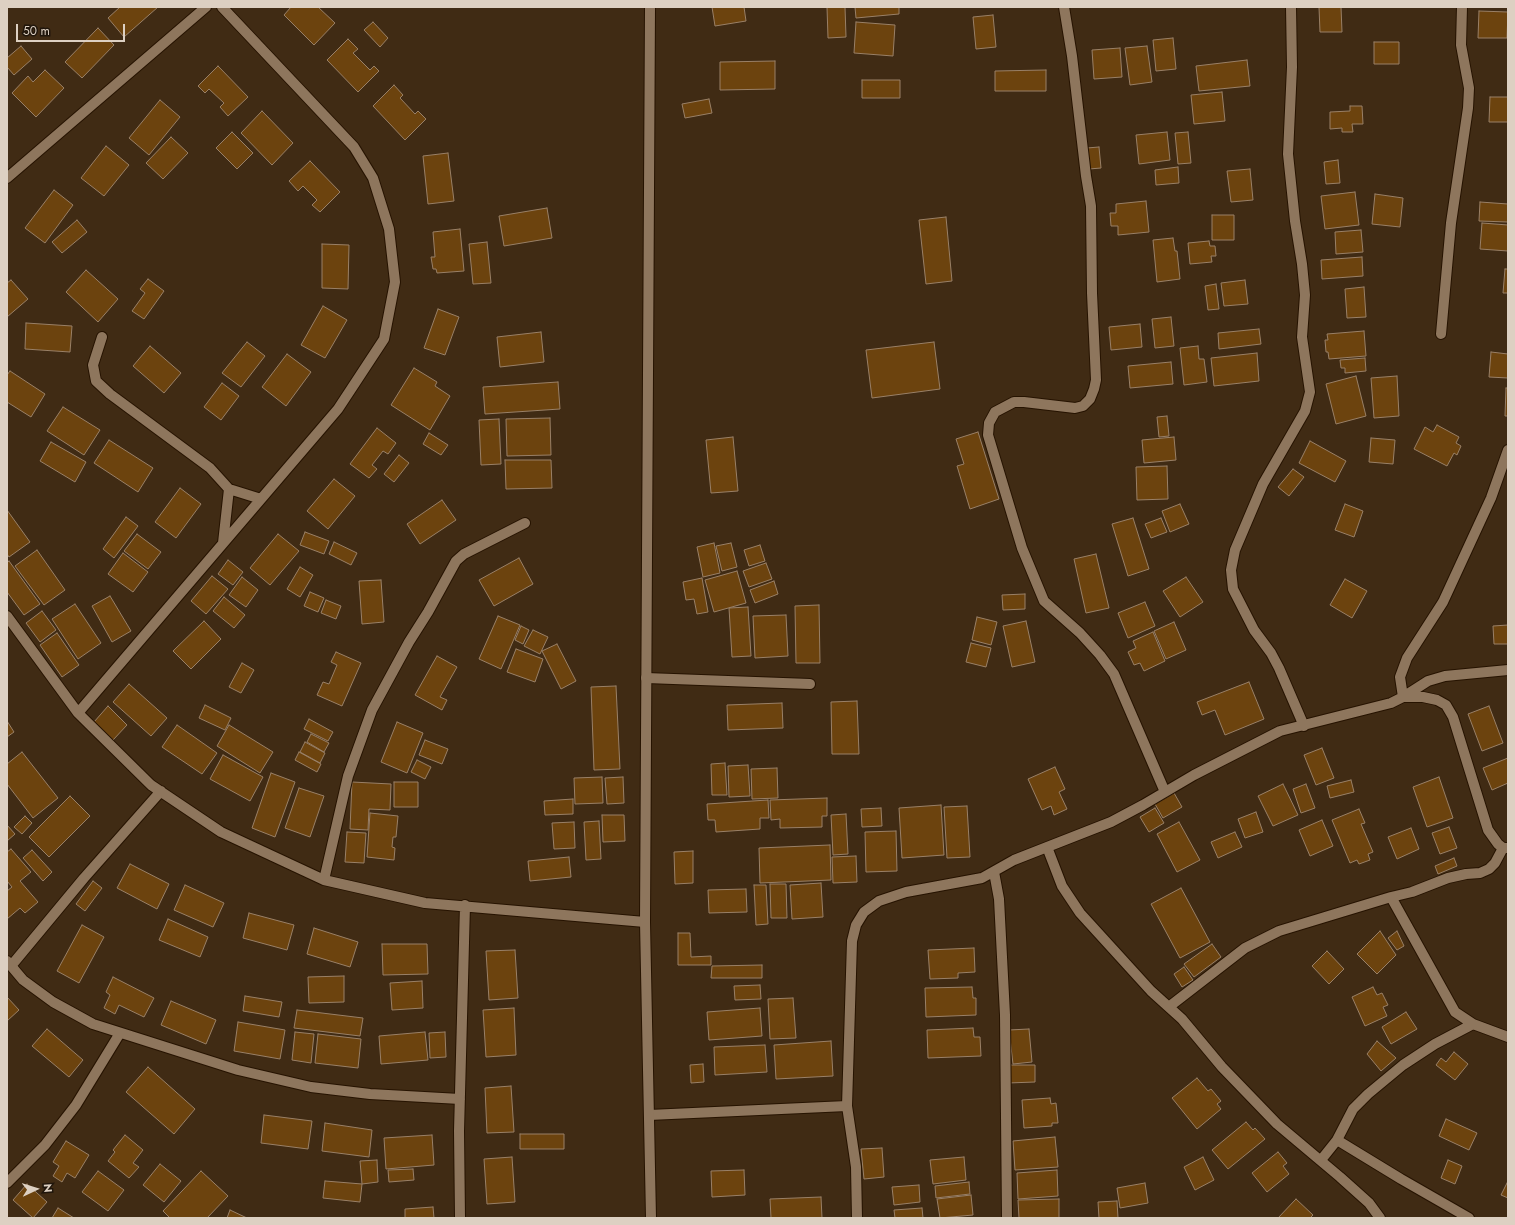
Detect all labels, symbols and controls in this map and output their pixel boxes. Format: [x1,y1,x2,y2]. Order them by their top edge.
scale bar [18,16,127,42]
text: 50 m [23,22,50,40]
north arrow [16,1169,56,1209]
text: N [40,1183,56,1193]

